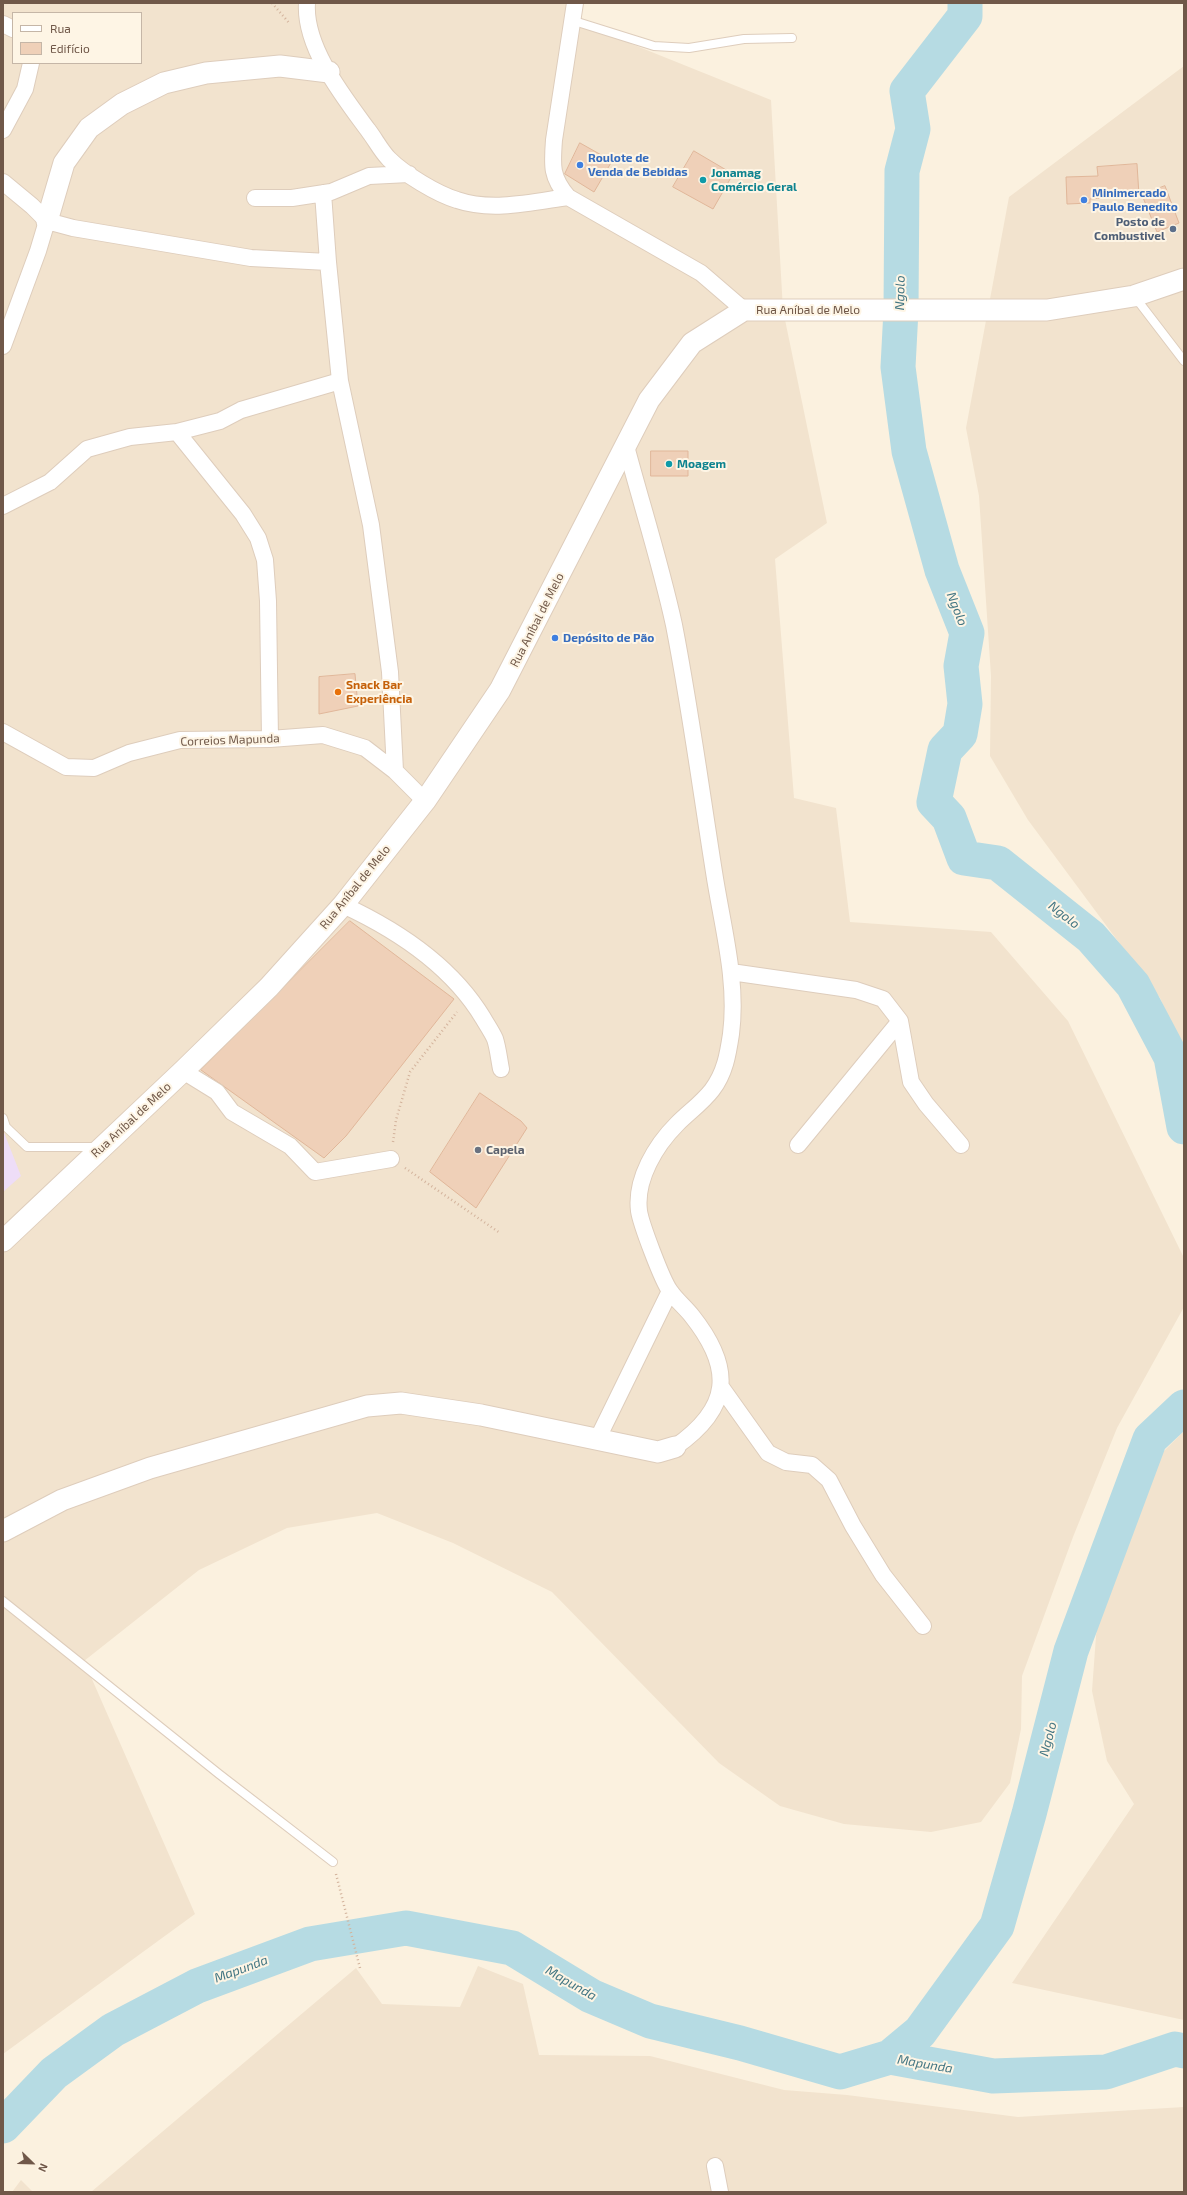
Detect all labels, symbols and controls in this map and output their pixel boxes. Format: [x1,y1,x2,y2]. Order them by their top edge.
legend [12,12,142,64]
text: Rua [50,21,71,35]
text: Edifício [50,41,90,55]
place label: Roulote de Venda de Bebidas [588,151,688,179]
marker: Roulote de Venda de Bebidas [575,160,585,170]
place label: Jonamag Comércio Geral [711,166,797,194]
marker: Jonamag Comércio Geral [698,175,708,185]
place label: Minimercado Paulo Benedito [1092,186,1178,214]
marker: Minimercado Paulo Benedito [1079,195,1089,205]
place label: Posto de Combustivel [1094,215,1165,243]
marker: Posto de Combustivel [1168,224,1178,234]
water label: Ngolo [892,275,908,311]
street label: Rua Aníbal de Melo [756,303,860,317]
place label: Moagem [677,457,726,471]
marker: Moagem [664,459,674,469]
street label: Rua Aníbal de Melo [507,570,567,670]
water label: Ngolo [943,590,971,628]
place label: Depósito de Pão [563,631,654,645]
marker: Depósito de Pão [550,633,560,643]
place label: Snack Bar Experiência [346,678,412,706]
marker: Snack Bar Experiência [333,687,343,697]
street label: Correios Mapunda [180,731,280,749]
street label: Rua Aníbal de Melo [317,842,393,932]
water label: Ngolo [1045,898,1083,932]
street label: Rua Aníbal de Melo [88,1079,174,1161]
place label: Capela [486,1143,525,1157]
marker: Capela [473,1145,483,1155]
water label: Ngolo [1036,1720,1060,1758]
water label: Mapunda [212,1952,270,1986]
water label: Mapunda [543,1962,599,2004]
water label: Mapunda [896,2051,954,2077]
north arrow [12,2143,52,2183]
text: N [36,2162,51,2174]

